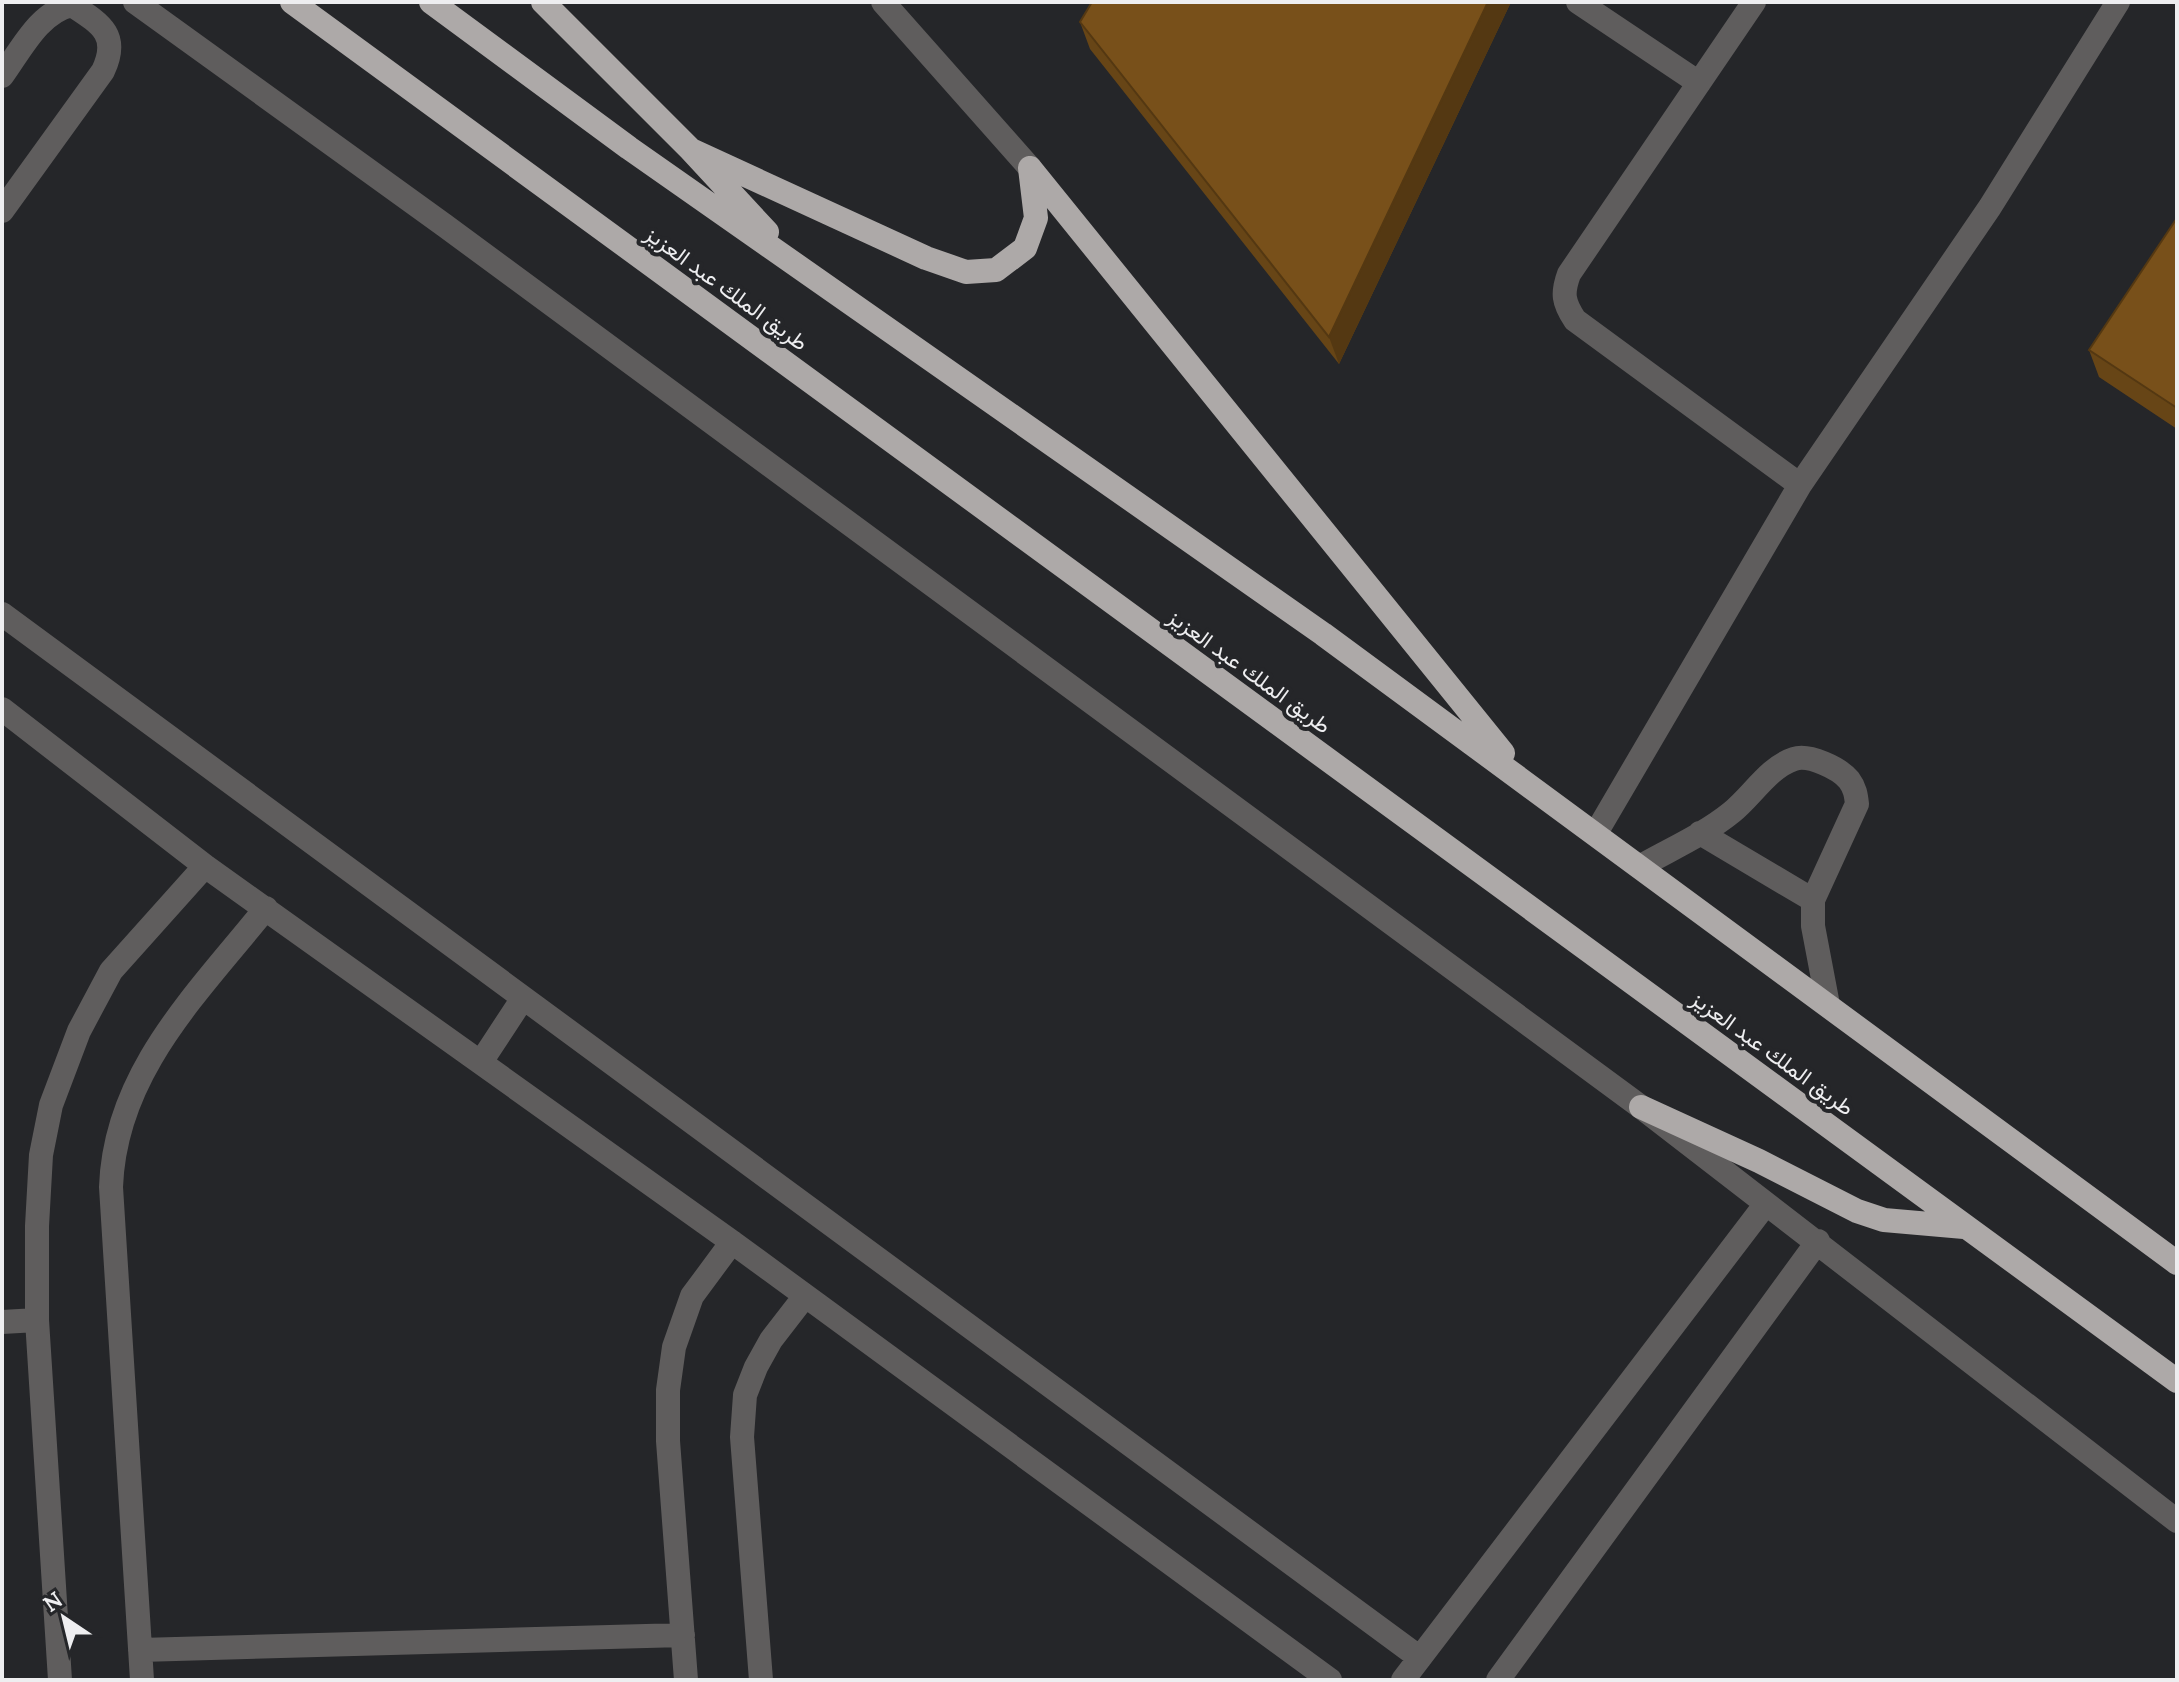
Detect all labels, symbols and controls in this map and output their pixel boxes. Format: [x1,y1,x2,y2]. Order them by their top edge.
street label: طريق الملك عبد العزيز [639,219,814,356]
street label: طريق الملك عبد العزيز [1162,602,1337,739]
street label: طريق الملك عبد العزيز [1685,984,1860,1121]
north arrow [24,1578,104,1658]
text: N [38,1585,68,1618]

